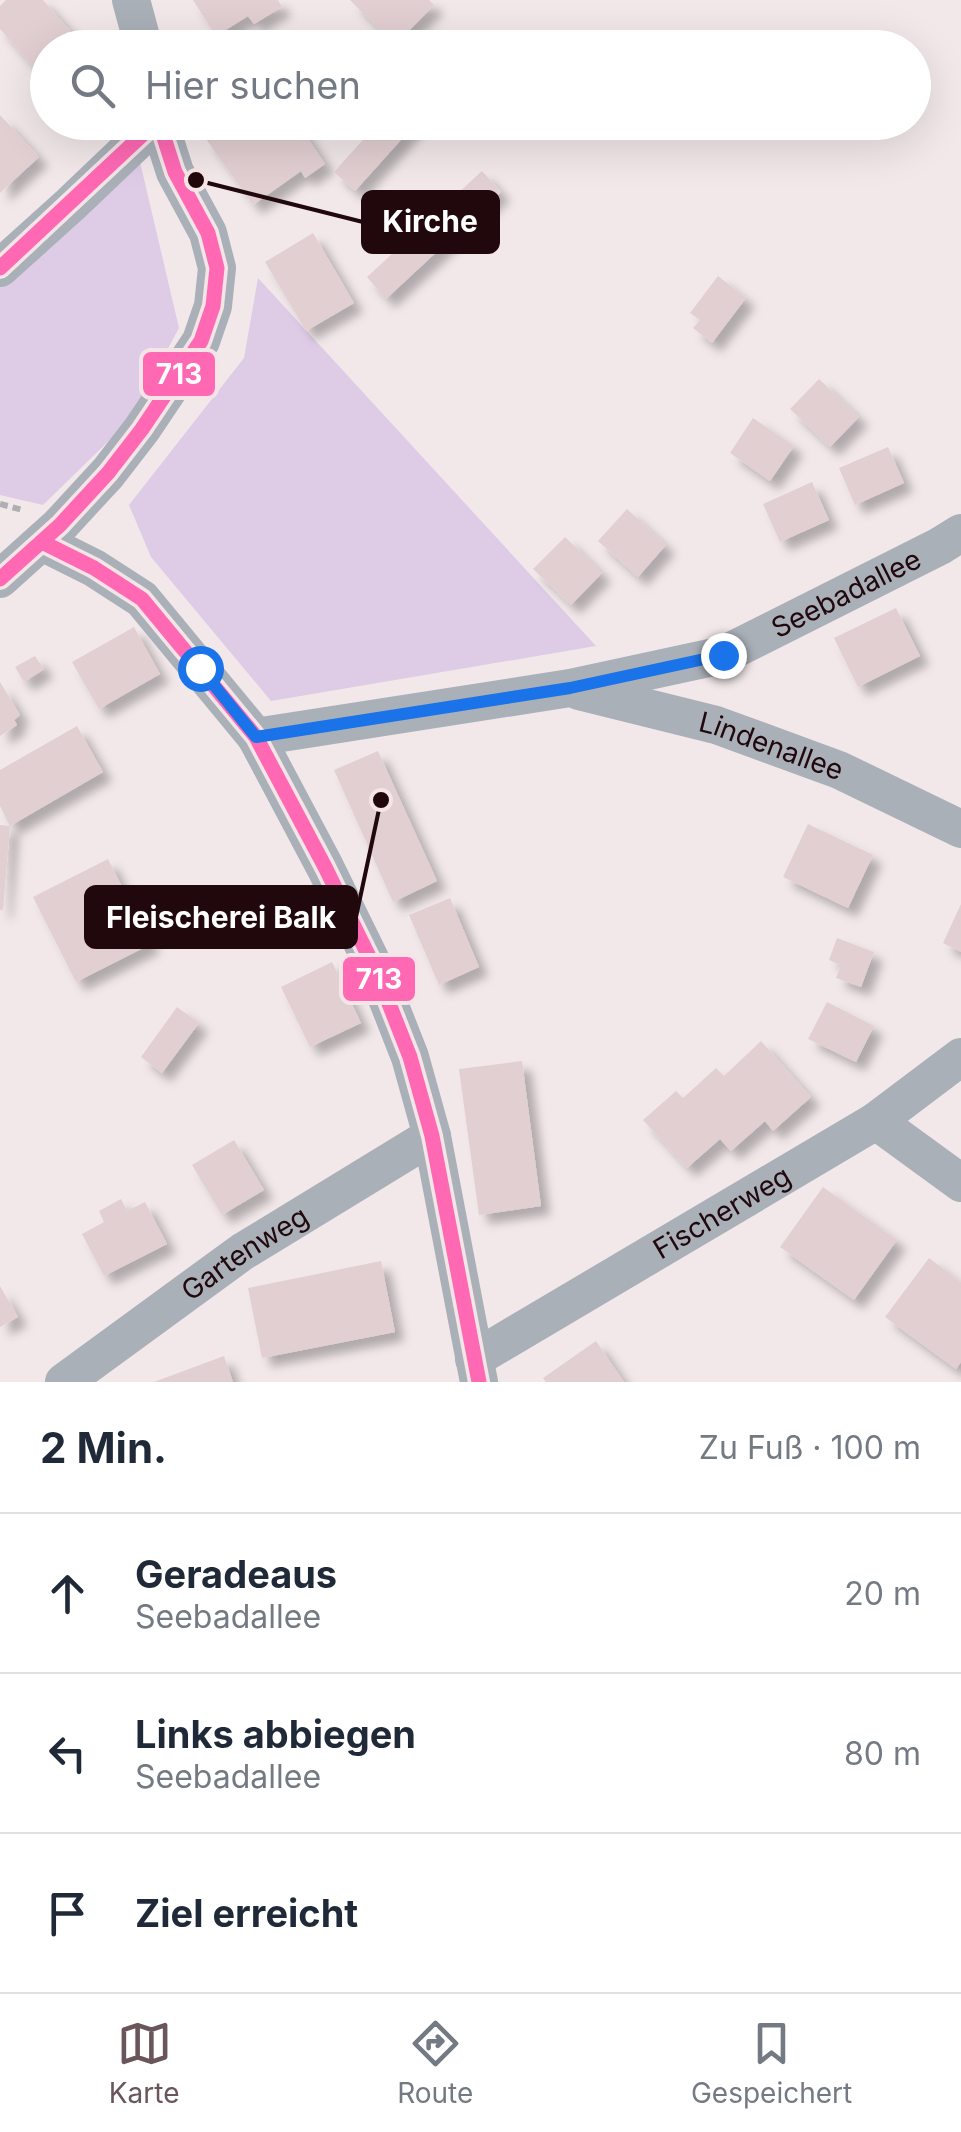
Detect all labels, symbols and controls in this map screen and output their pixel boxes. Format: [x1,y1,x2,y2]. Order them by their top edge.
search box [30,30,931,140]
icon: search [65,58,120,113]
text: Hier suchen [145,62,361,108]
callout: Kirche [363,192,498,252]
text: Kirche [382,203,478,239]
line badge: 713 [141,350,217,398]
text: 713 [156,357,202,391]
street label: Seebadallee [766,541,926,645]
route end [701,633,747,679]
route start [178,646,224,692]
street label: Lindenallee [696,704,848,787]
callout: Fleischerei Balk [86,887,356,947]
text: Fleischerei Balk [106,899,337,935]
line badge: 713 [341,955,417,1003]
text: 713 [356,962,402,996]
street label: Fischerweg [647,1159,797,1266]
street label: Gartenweg [175,1199,314,1308]
text: 2 Min. [40,1422,167,1473]
text: Zu Fuß · 100 m [699,1428,921,1467]
text: Geradeaus [135,1551,337,1597]
icon: ahead [40,1566,95,1621]
text: 20 m [844,1574,921,1613]
text: Seebadallee [135,1597,321,1636]
text: Links abbiegen [135,1711,416,1757]
icon: left [40,1726,95,1781]
text: 80 m [844,1734,921,1773]
text: Seebadallee [135,1757,321,1796]
icon: arrive [40,1886,95,1941]
text: Ziel erreicht [135,1890,358,1936]
tab: Karte [109,2016,180,2110]
tab: Route [397,2016,473,2110]
tab: Gespeichert [691,2016,852,2110]

